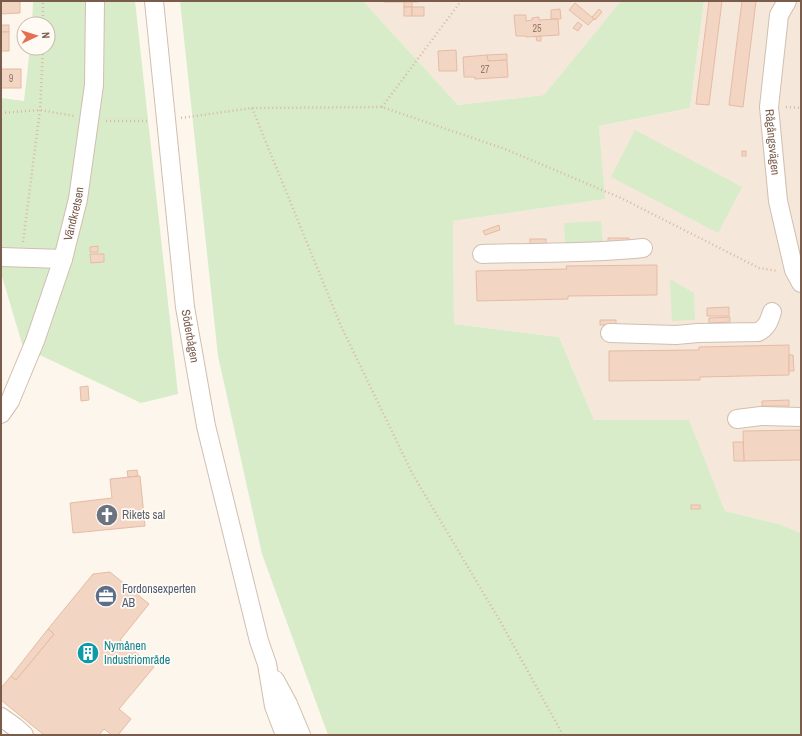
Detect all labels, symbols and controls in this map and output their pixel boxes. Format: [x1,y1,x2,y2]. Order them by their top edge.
north arrow [16,16,56,56]
house number: 25 [532,22,542,35]
text: N [39,32,53,39]
house number: 27 [480,63,490,76]
house number: 9 [9,72,14,85]
street label: Rågångsvägen [761,108,783,176]
street label: Vändkretsen [60,186,88,242]
street label: Söderbågen [178,308,203,364]
church icon: Rikets sal [94,502,120,528]
place label: Rikets sal [122,507,165,523]
place label: Fordonsexperten AB [121,581,196,611]
office icon: Fordonsexperten AB [93,583,119,609]
place label: Nymånen Industriområde [104,638,170,668]
building icon: Nymånen Industriområde [75,640,101,666]

